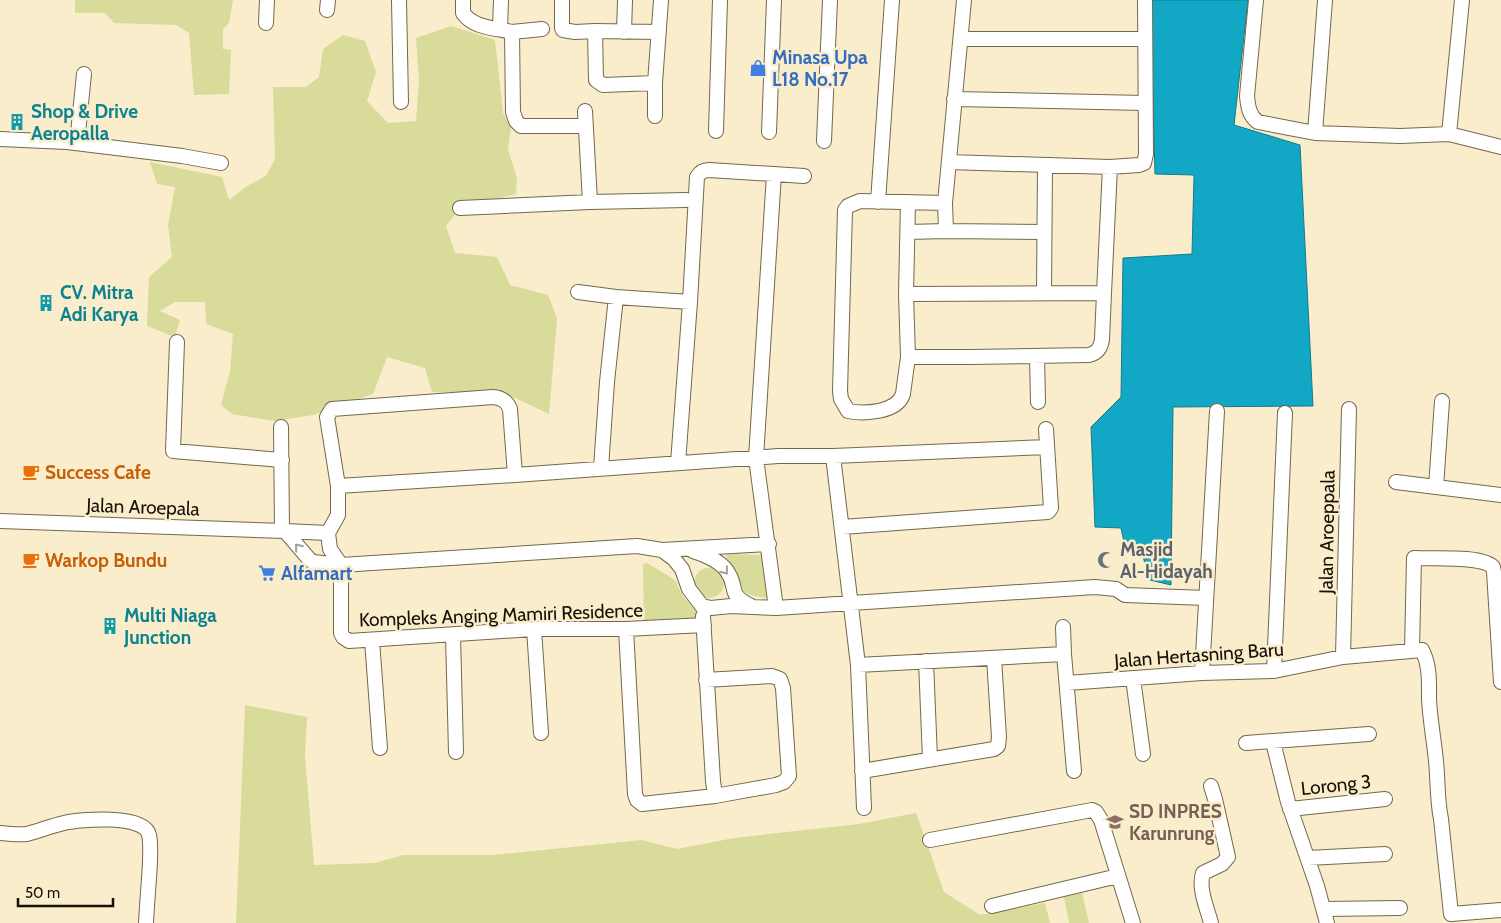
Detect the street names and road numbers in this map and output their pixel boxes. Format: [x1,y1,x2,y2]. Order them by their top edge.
street label: Jalan Aroeppala [1314,470,1340,595]
street label: Jalan Aroepala [85,493,200,520]
street label: Kompleks Anging Mamiri Residence [358,599,644,631]
street label: Jalan Hertasning Baru [1112,638,1285,672]
street label: Lorong 3 [1300,770,1372,800]

